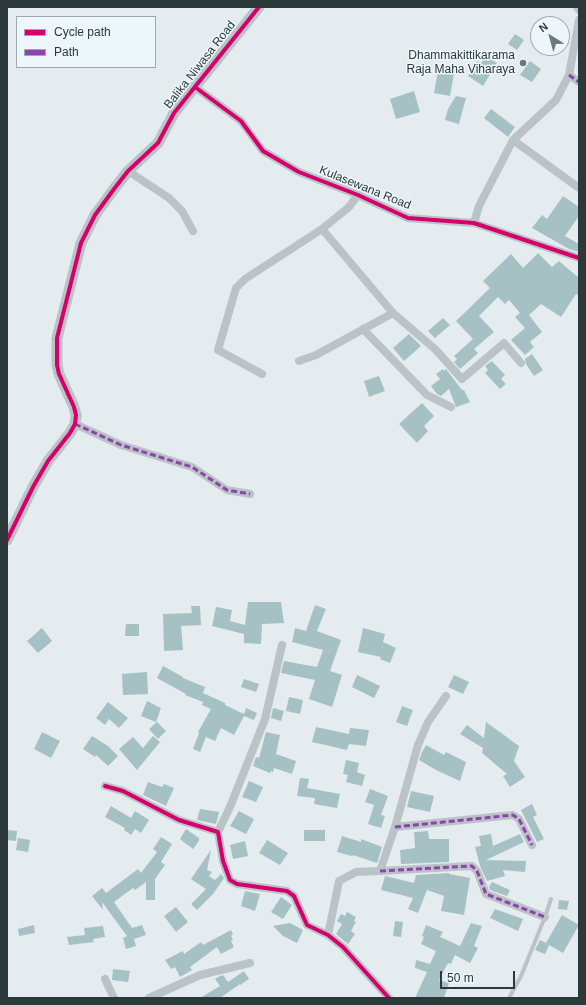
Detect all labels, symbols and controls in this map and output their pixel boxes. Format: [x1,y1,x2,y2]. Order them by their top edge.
legend [16,16,156,68]
north arrow [530,16,570,56]
street label: Balika Niwasa Road [161,18,239,112]
text: N [537,20,550,34]
text: Cycle path [54,25,111,39]
text: Path [54,45,79,59]
place label: Dhammakittikarama Raja Maha Viharaya [406,49,515,77]
marker: Dhammakittikarama Raja Maha Viharaya [518,58,528,68]
street label: Kulasewana Road [317,163,413,213]
scale bar [442,963,517,989]
text: 50 m [447,971,474,985]

